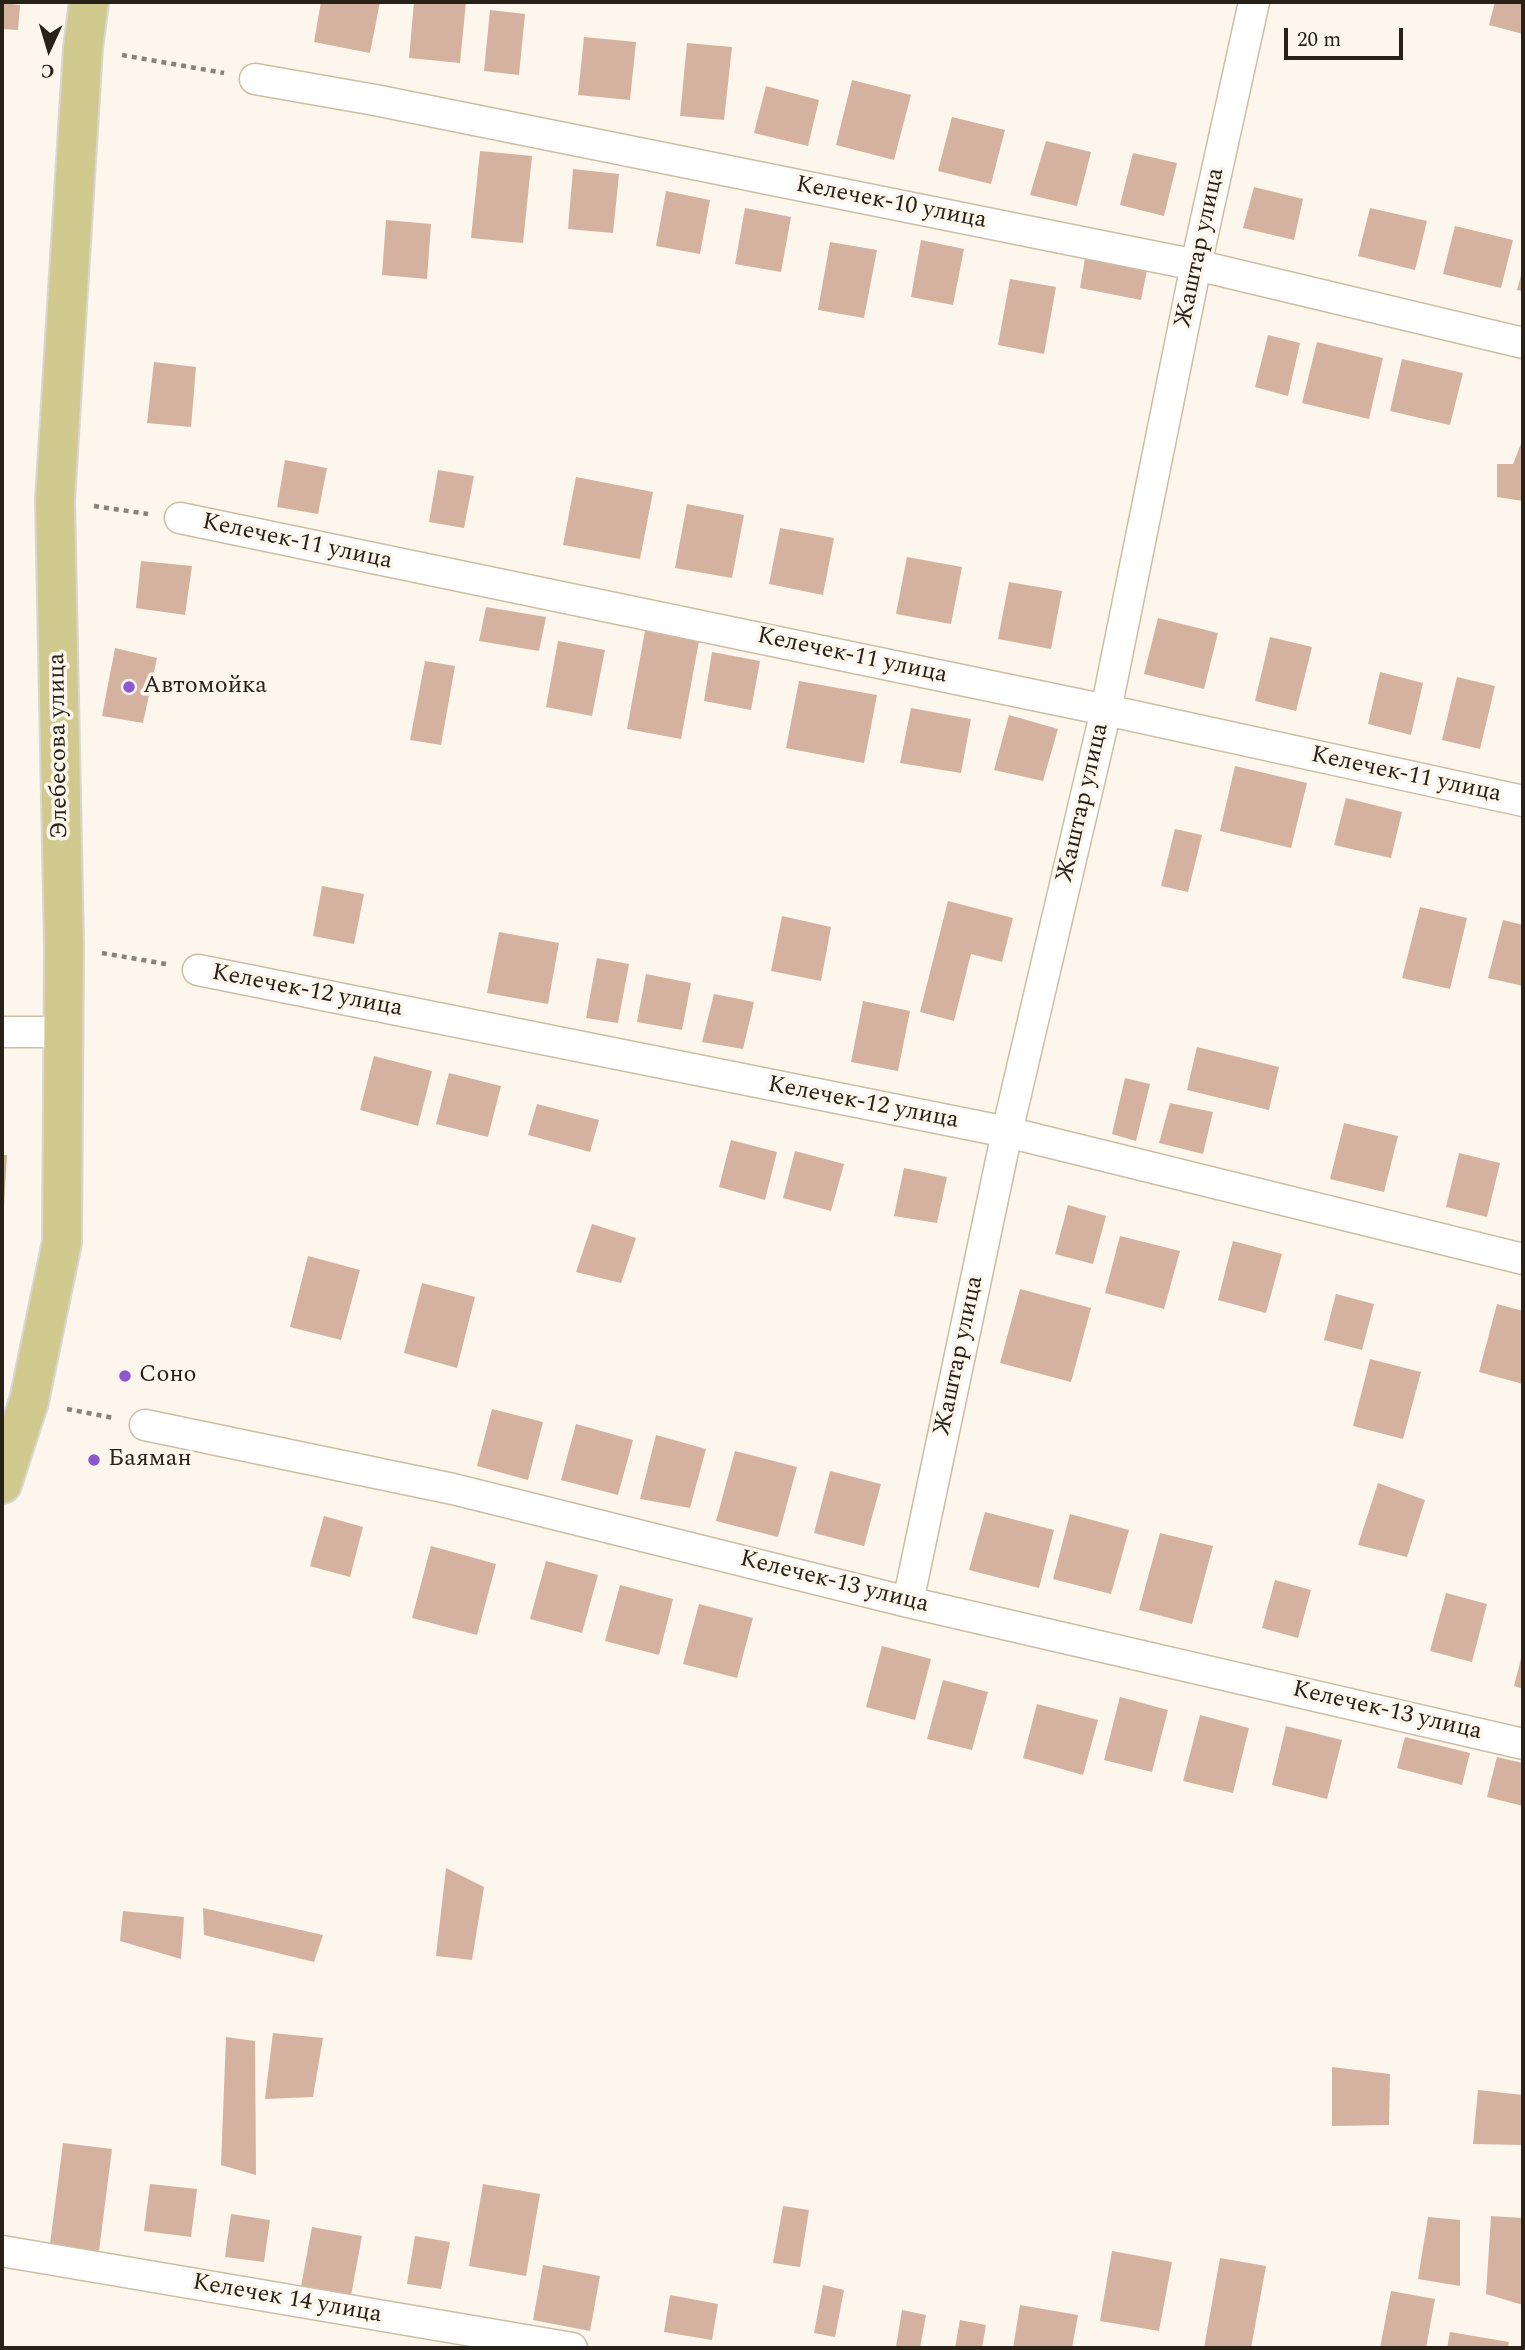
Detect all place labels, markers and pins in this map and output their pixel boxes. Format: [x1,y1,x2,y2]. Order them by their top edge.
place label: Автомойка [143,673,267,701]
marker: Автомойка [121,679,137,695]
place label: Соно [139,1362,197,1390]
marker: Соно [117,1368,133,1384]
place label: Баяман [108,1446,192,1474]
marker: Баяман [86,1452,102,1468]

